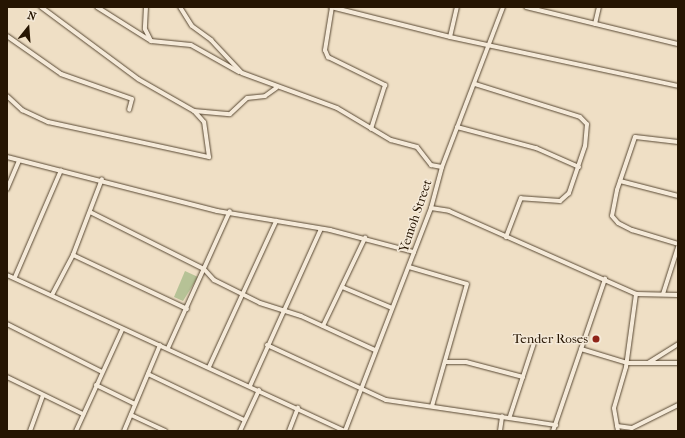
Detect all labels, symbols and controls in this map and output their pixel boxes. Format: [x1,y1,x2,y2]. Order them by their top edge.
north arrow [8,8,48,48]
text: N [26,9,38,23]
street label: Yemoh Street [396,178,436,254]
place label: Tender Roses [513,331,588,347]
marker: Tender Roses [591,334,601,344]

